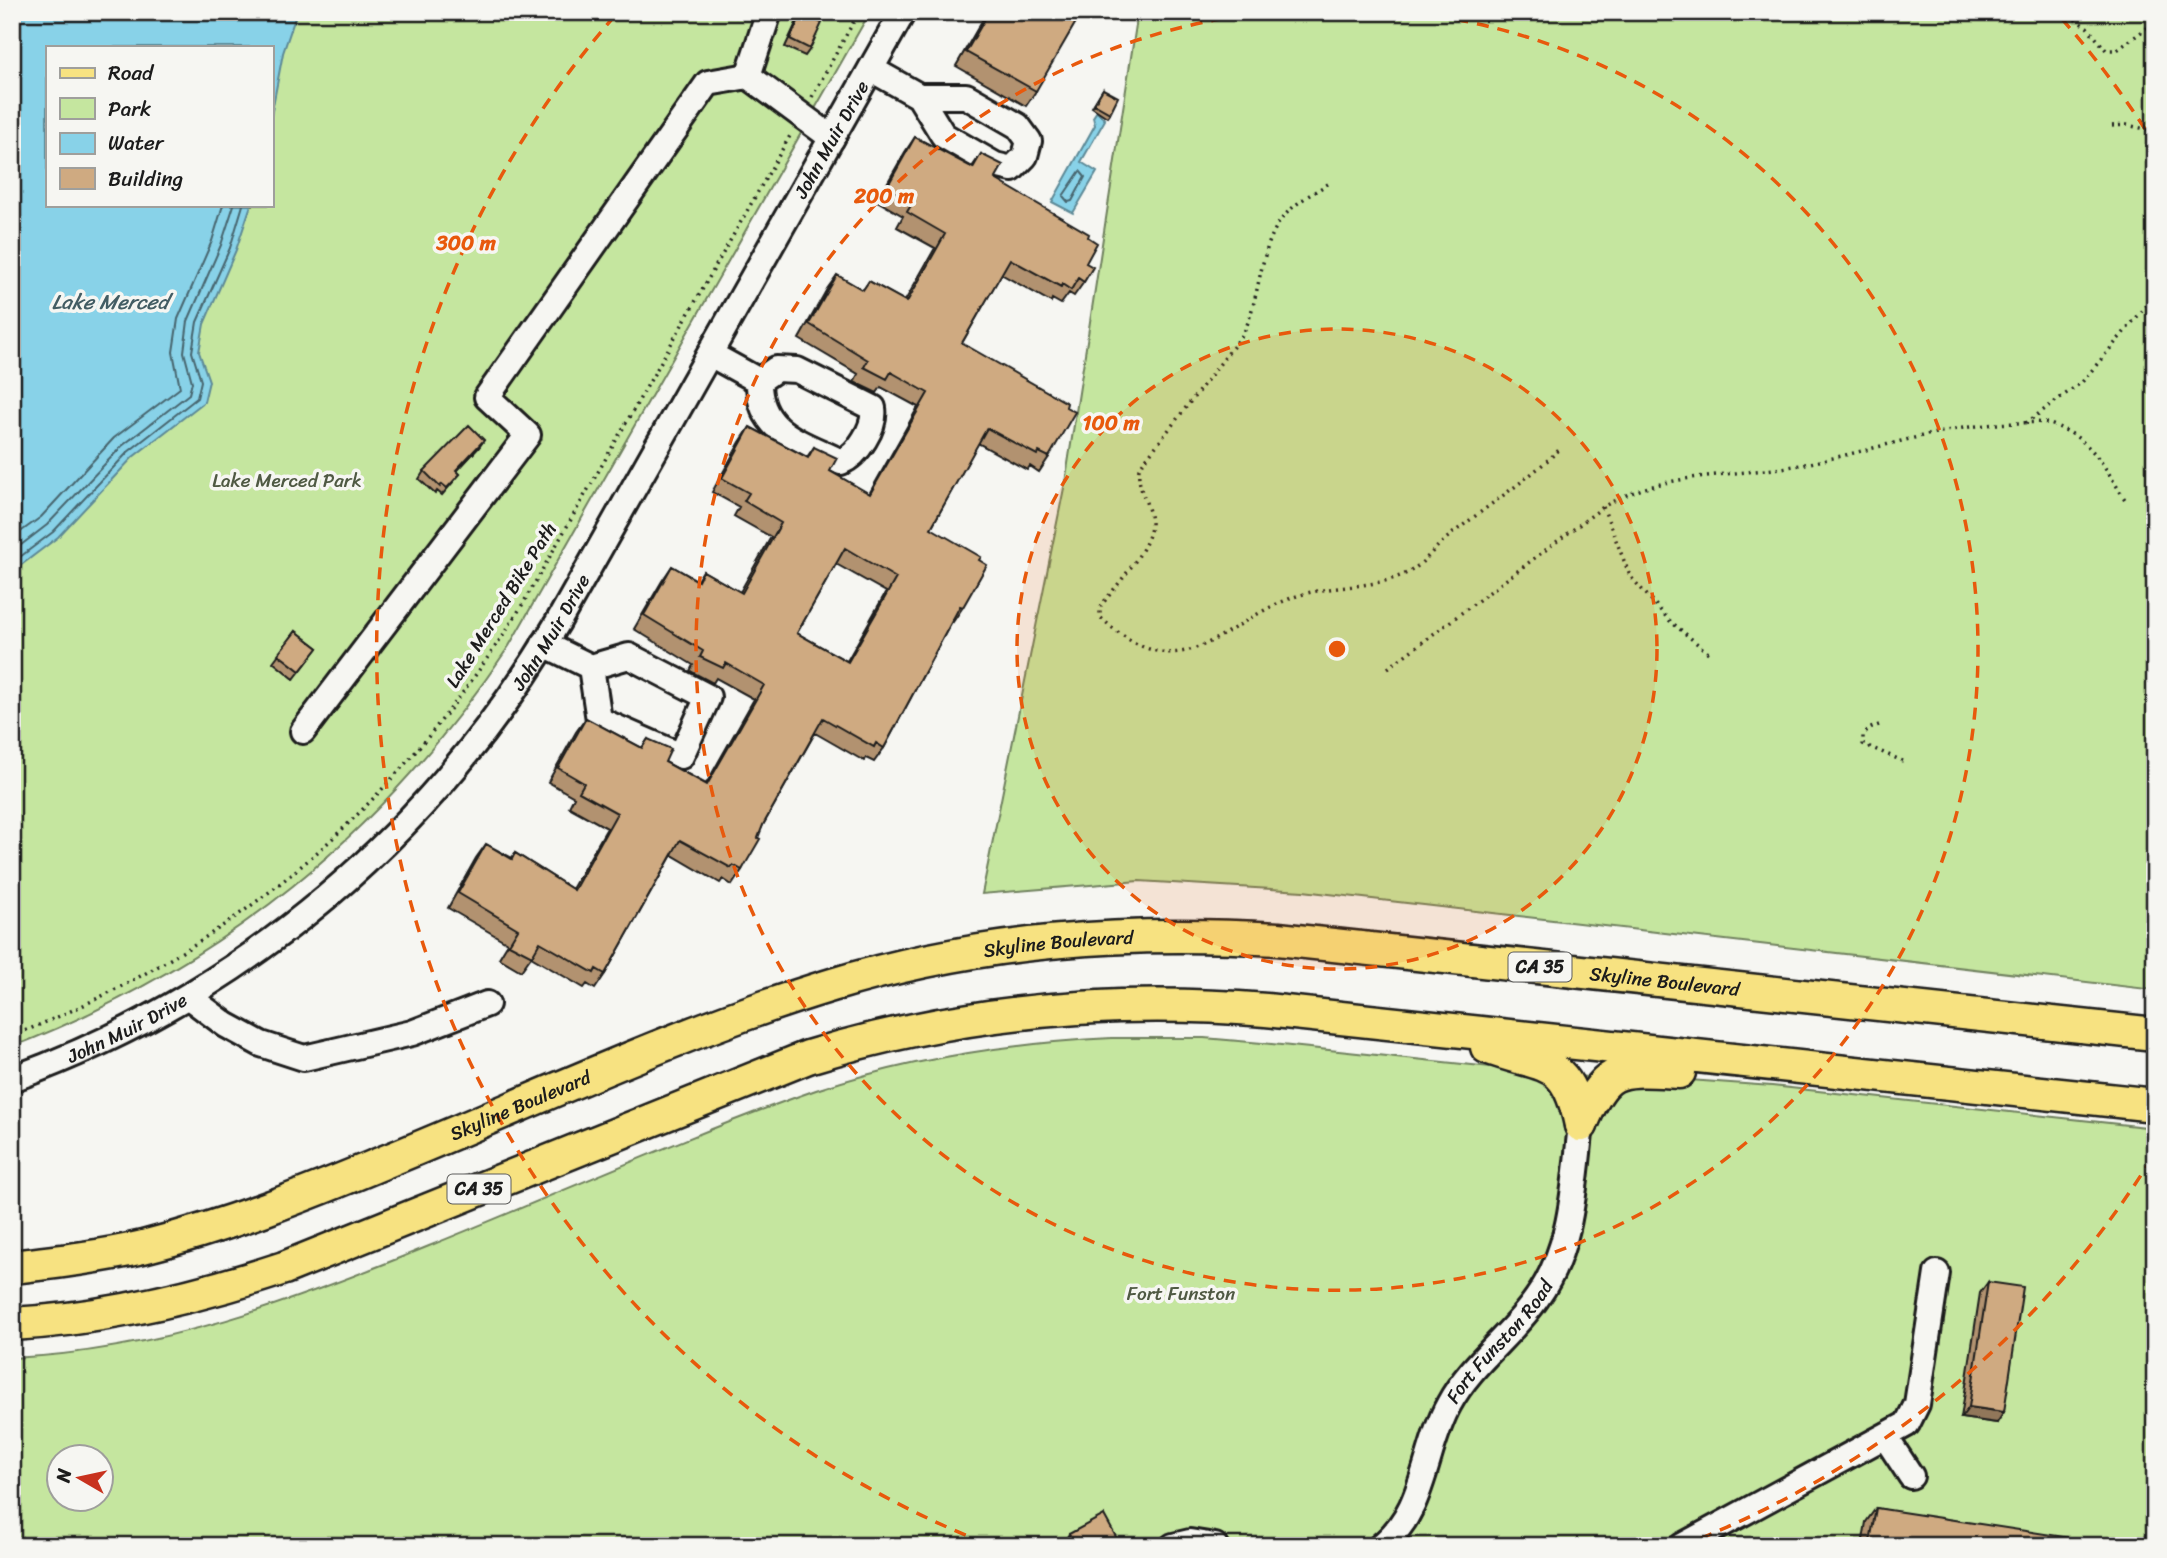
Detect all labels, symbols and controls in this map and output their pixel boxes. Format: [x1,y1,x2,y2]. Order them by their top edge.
legend [46,46,273,206]
text: Road [108,54,155,92]
street label: John Muir Drive [784,74,878,205]
text: Park [108,90,151,128]
text: Water [108,124,165,162]
text: Building [108,160,184,198]
text: 200 m [853,177,915,215]
text: 300 m [435,224,497,262]
water label: Lake Merced [52,283,174,321]
text: 100 m [1082,404,1140,442]
park label: Lake Merced Park [212,464,362,497]
street label: Lake Merced Bike Path [437,516,565,694]
street label: John Muir Drive [502,567,599,698]
centre of rings [1325,637,1349,661]
street label: Skyline Boulevard [981,920,1135,967]
road number: CA 35 [1508,952,1572,982]
street label: Skyline Boulevard [1588,956,1742,1005]
street label: John Muir Drive [61,983,194,1072]
street label: Skyline Boulevard [444,1060,597,1150]
road number: CA 35 [448,1174,510,1204]
street label: Fort Funston Road [1436,1271,1563,1410]
park label: Fort Funston [1127,1277,1235,1310]
north arrow [46,1442,116,1512]
text: N [46,1466,81,1485]

